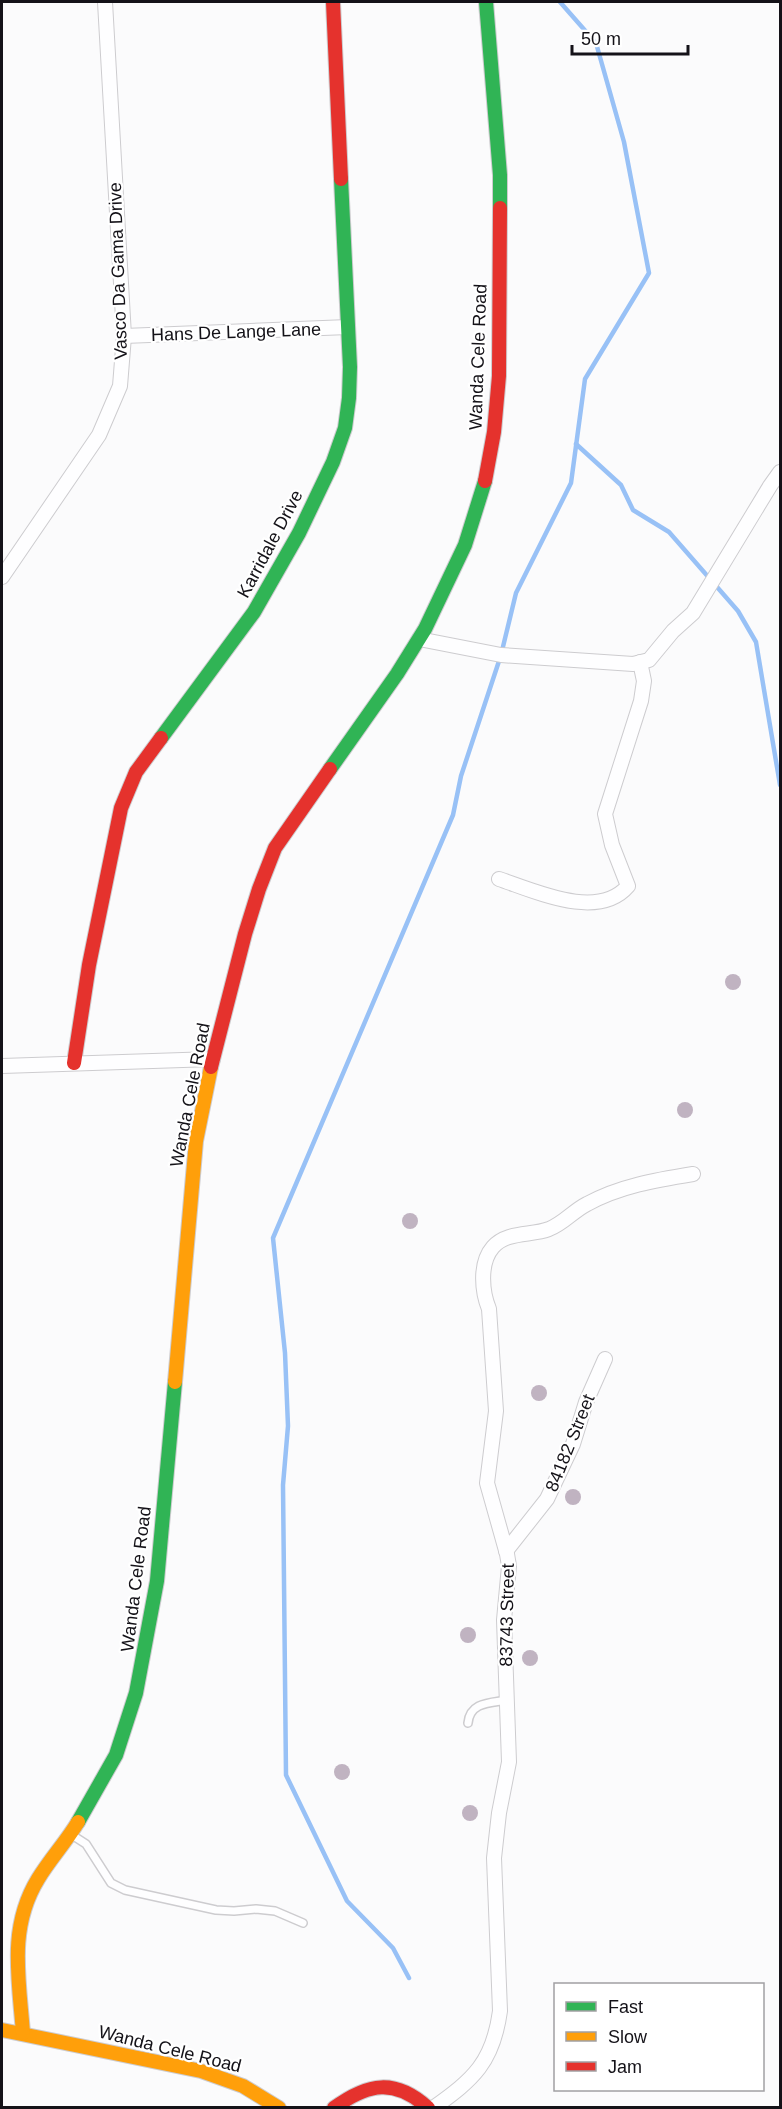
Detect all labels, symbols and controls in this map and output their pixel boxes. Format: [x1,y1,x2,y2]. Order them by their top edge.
scale bar [572,18,688,56]
text: 50 m [581,29,621,49]
street label: Vasco Da Gama Drive [105,182,131,360]
street label: Wanda Cele Road [465,283,491,431]
street label: Hans De Lange Lane [151,319,321,345]
street label: Karridale Drive [233,487,307,601]
street label: Wanda Cele Road [166,1021,214,1169]
street label: 84182 Street [541,1391,599,1495]
street label: Wanda Cele Road [117,1505,155,1653]
street label: 83743 Street [496,1563,518,1667]
legend [554,1983,764,2091]
text: Fast [608,1997,643,2017]
street label: Wanda Cele Road [97,2022,243,2076]
text: Slow [608,2027,648,2047]
text: Jam [608,2057,642,2077]

